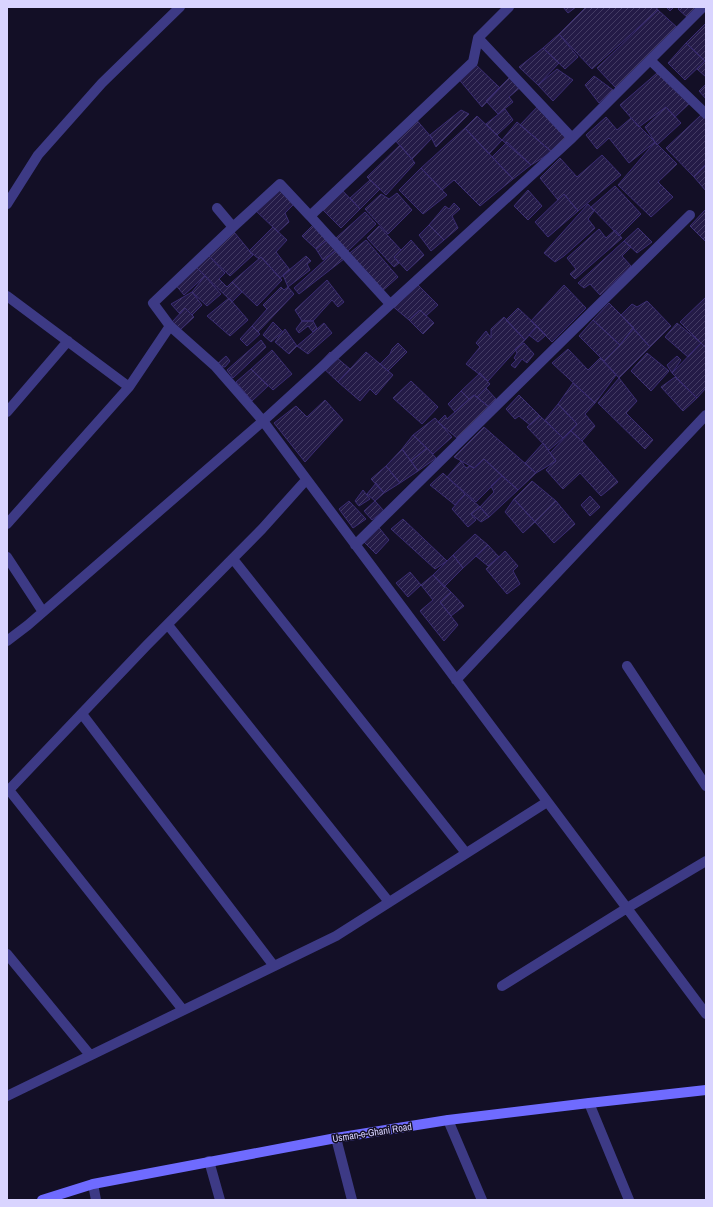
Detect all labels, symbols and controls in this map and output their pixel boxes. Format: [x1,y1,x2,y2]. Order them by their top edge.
street label: Usman-e-Ghani Road [331,1120,413,1145]

